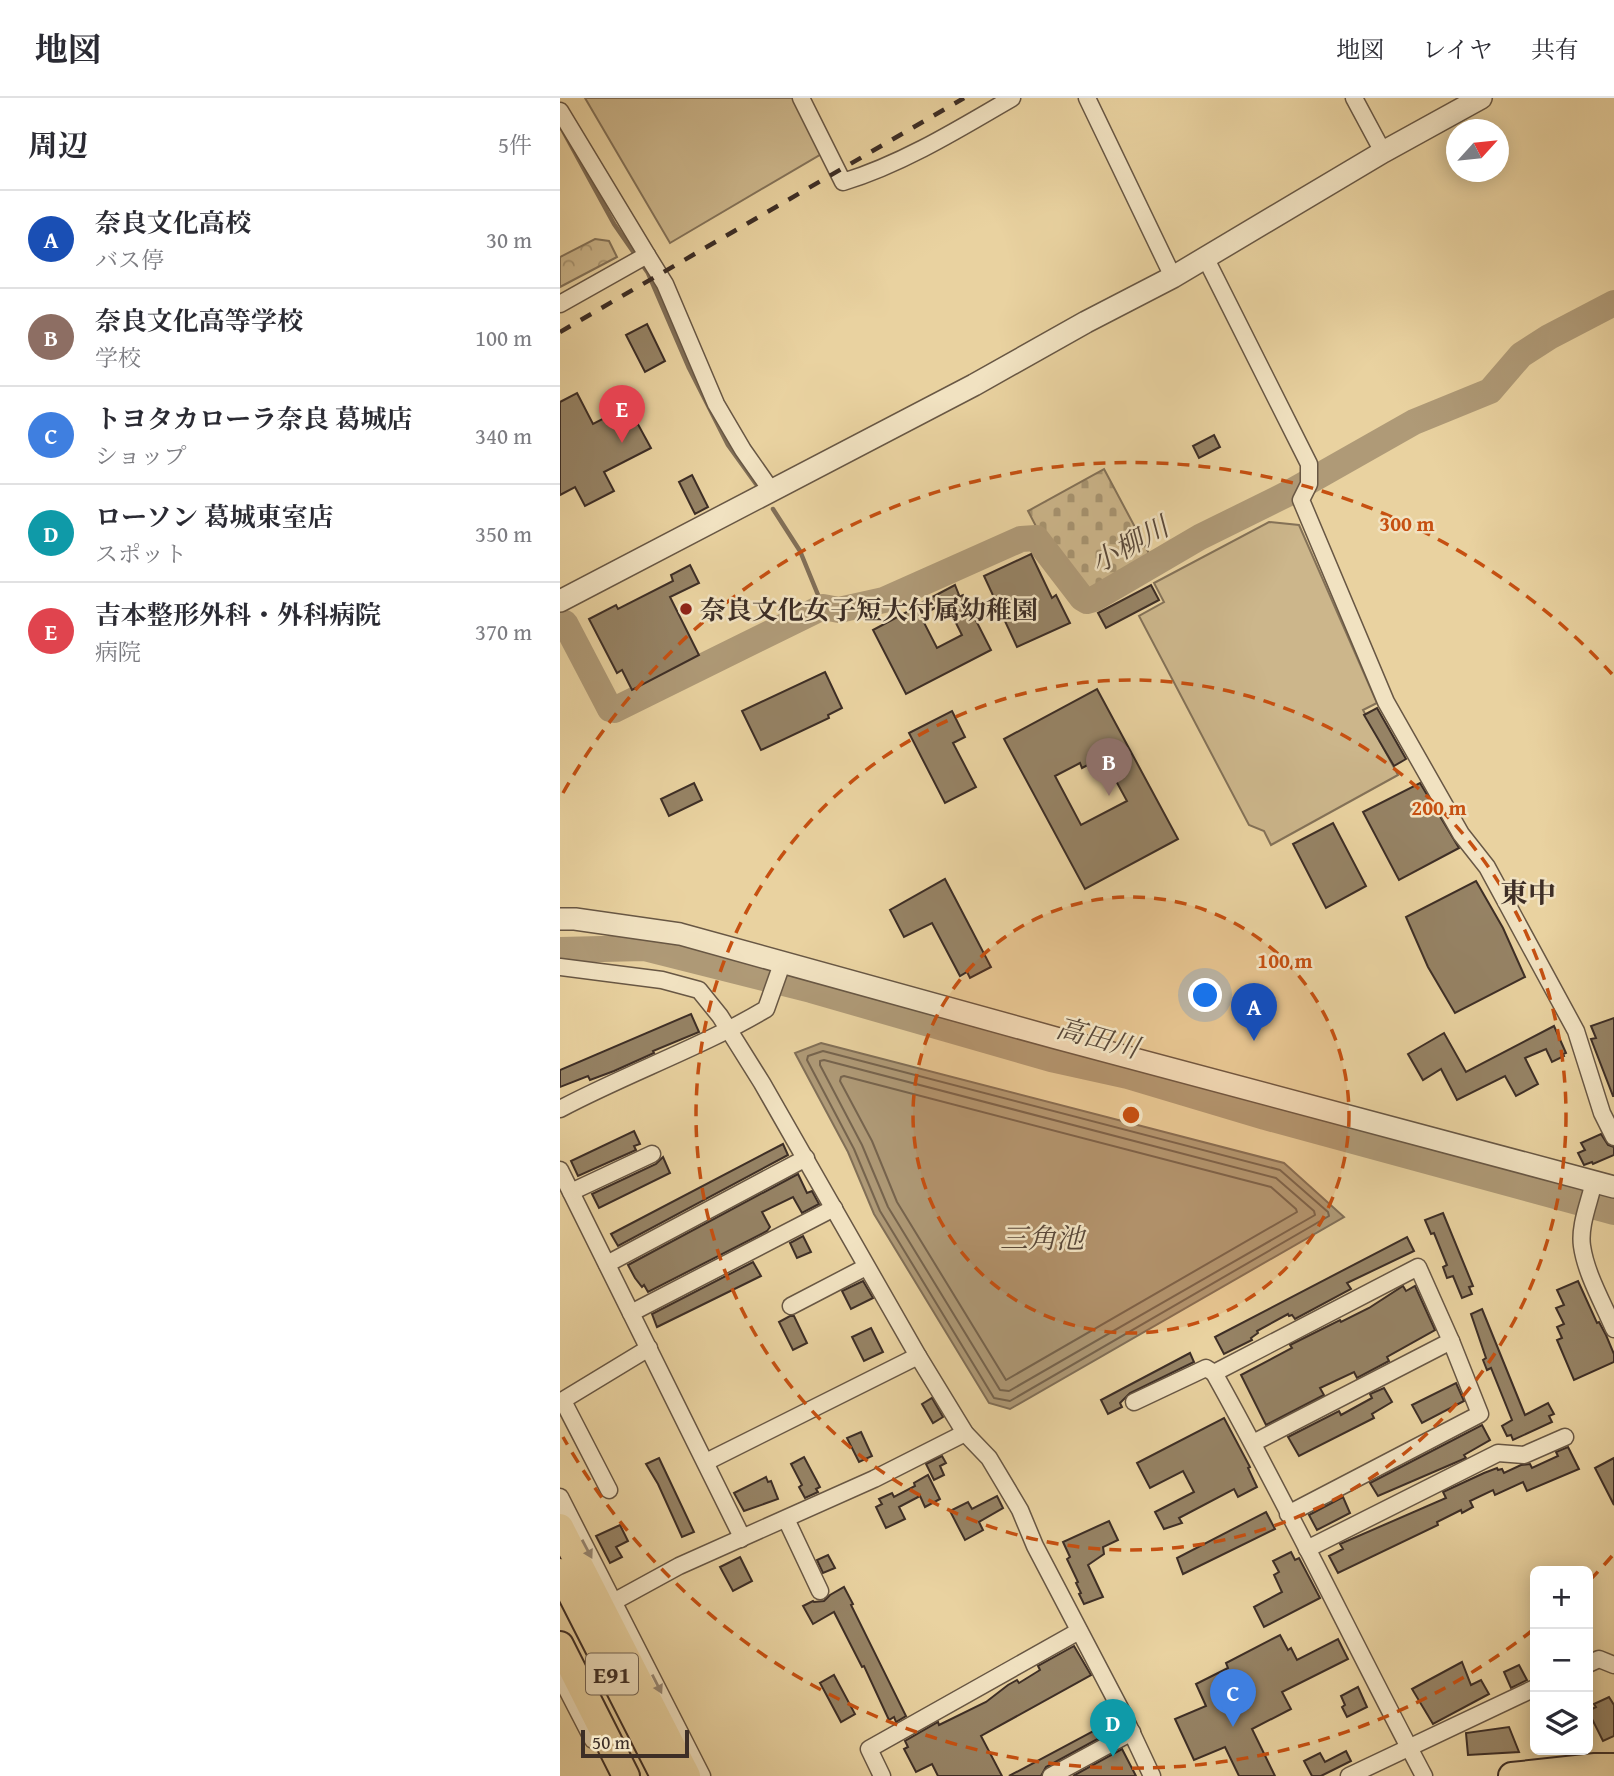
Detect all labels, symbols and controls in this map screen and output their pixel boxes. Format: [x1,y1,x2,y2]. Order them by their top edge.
text: 地図 [35,25,101,73]
text: 地図 [1336,32,1384,67]
text: レイヤ [1422,32,1493,67]
text: 共有 [1531,32,1579,67]
north arrow [1446,119,1509,182]
text: 周辺 [28,123,88,167]
text: 5件 [498,128,532,161]
text: 奈良文化高校 [95,203,251,242]
text: A [44,223,58,256]
text: 30 m [486,223,532,256]
text: バス停 [95,243,164,276]
text: 奈良文化高等学校 [95,301,303,340]
text: B [44,321,58,354]
text: 100 m [475,321,532,354]
text: 学校 [95,341,141,374]
pin: E [599,385,645,443]
text: トヨタカローラ奈良 葛城店 [95,399,413,438]
text: C [44,419,58,452]
text: 340 m [475,419,532,452]
text: ショップ [95,439,187,472]
text: ローソン 葛城東室店 [95,497,334,536]
water label: 小柳川 [1082,504,1178,582]
text: 300 m [1379,508,1435,539]
text: D [44,517,58,550]
text: 350 m [475,517,532,550]
text: スポット [95,537,187,570]
place label: 奈良文化女子短大付属幼稚園 [700,590,1038,629]
text: 吉本整形外科・外科病院 [95,595,381,634]
marker: 奈良文化女子短大付属幼稚園 [678,601,694,617]
text: E [45,615,57,648]
text: 370 m [475,615,532,648]
text: 病院 [95,635,141,668]
pin: B [1086,738,1132,796]
text: 200 m [1411,792,1467,823]
district label: 東中 [1500,872,1556,913]
text: 100 m [1257,945,1313,976]
your location [1188,978,1222,1012]
pin: A [1231,983,1277,1041]
water label: 高田川 [1052,1006,1147,1068]
centre of rings [1119,1103,1143,1127]
water label: 三角池 [1000,1217,1087,1258]
one-way arrow [582,1539,593,1559]
map controls [1530,1566,1593,1755]
button: + [1530,1566,1593,1629]
button: − [1530,1629,1593,1692]
road number: E91 [586,1654,638,1694]
pin: C [1210,1669,1256,1727]
one-way arrow [651,1674,662,1694]
button: layers [1530,1692,1593,1755]
pin: D [1090,1699,1136,1757]
scale bar [581,1727,690,1759]
text: 50 m [592,1728,630,1756]

